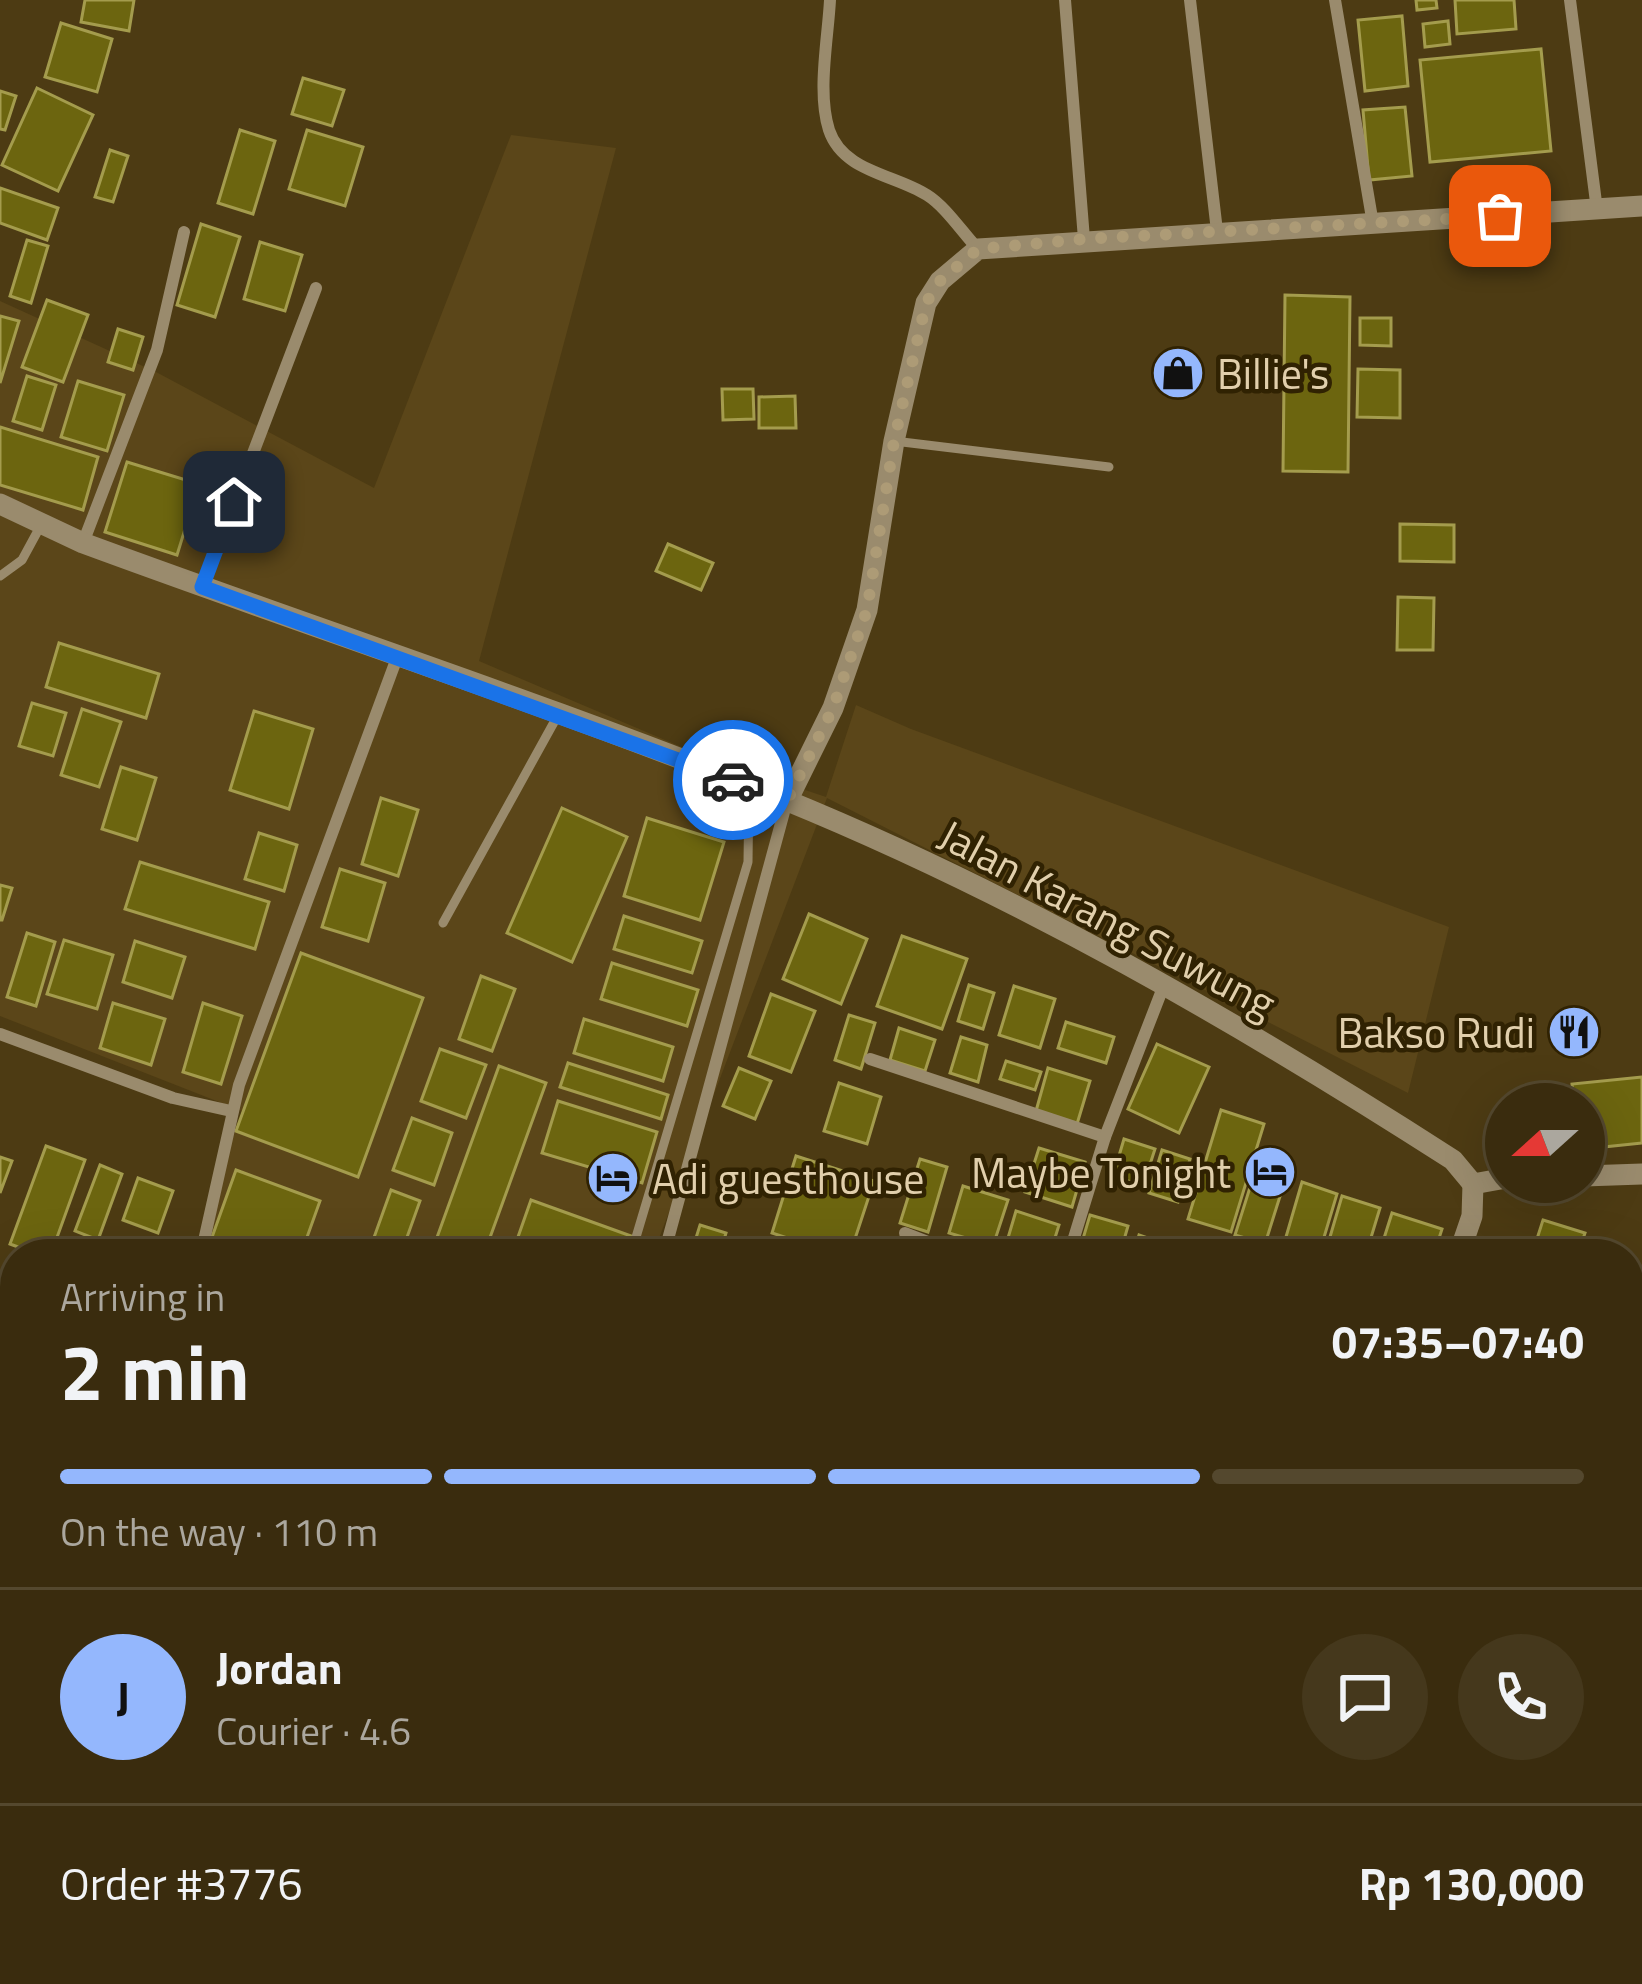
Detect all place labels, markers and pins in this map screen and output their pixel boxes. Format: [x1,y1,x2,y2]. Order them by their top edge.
pin [1449,165,1551,267]
place label: Billie's [1217,341,1329,405]
shop icon: Billie's [1150,345,1206,401]
pin [183,451,285,553]
place label: Bakso Rudi [1338,1000,1535,1064]
restaurant icon: Bakso Rudi [1546,1004,1602,1060]
place label: Maybe Tonight [971,1140,1231,1204]
hotel icon: Maybe Tonight [1242,1144,1298,1200]
place label: Adi guesthouse [652,1146,925,1210]
hotel icon: Adi guesthouse [585,1150,641,1206]

